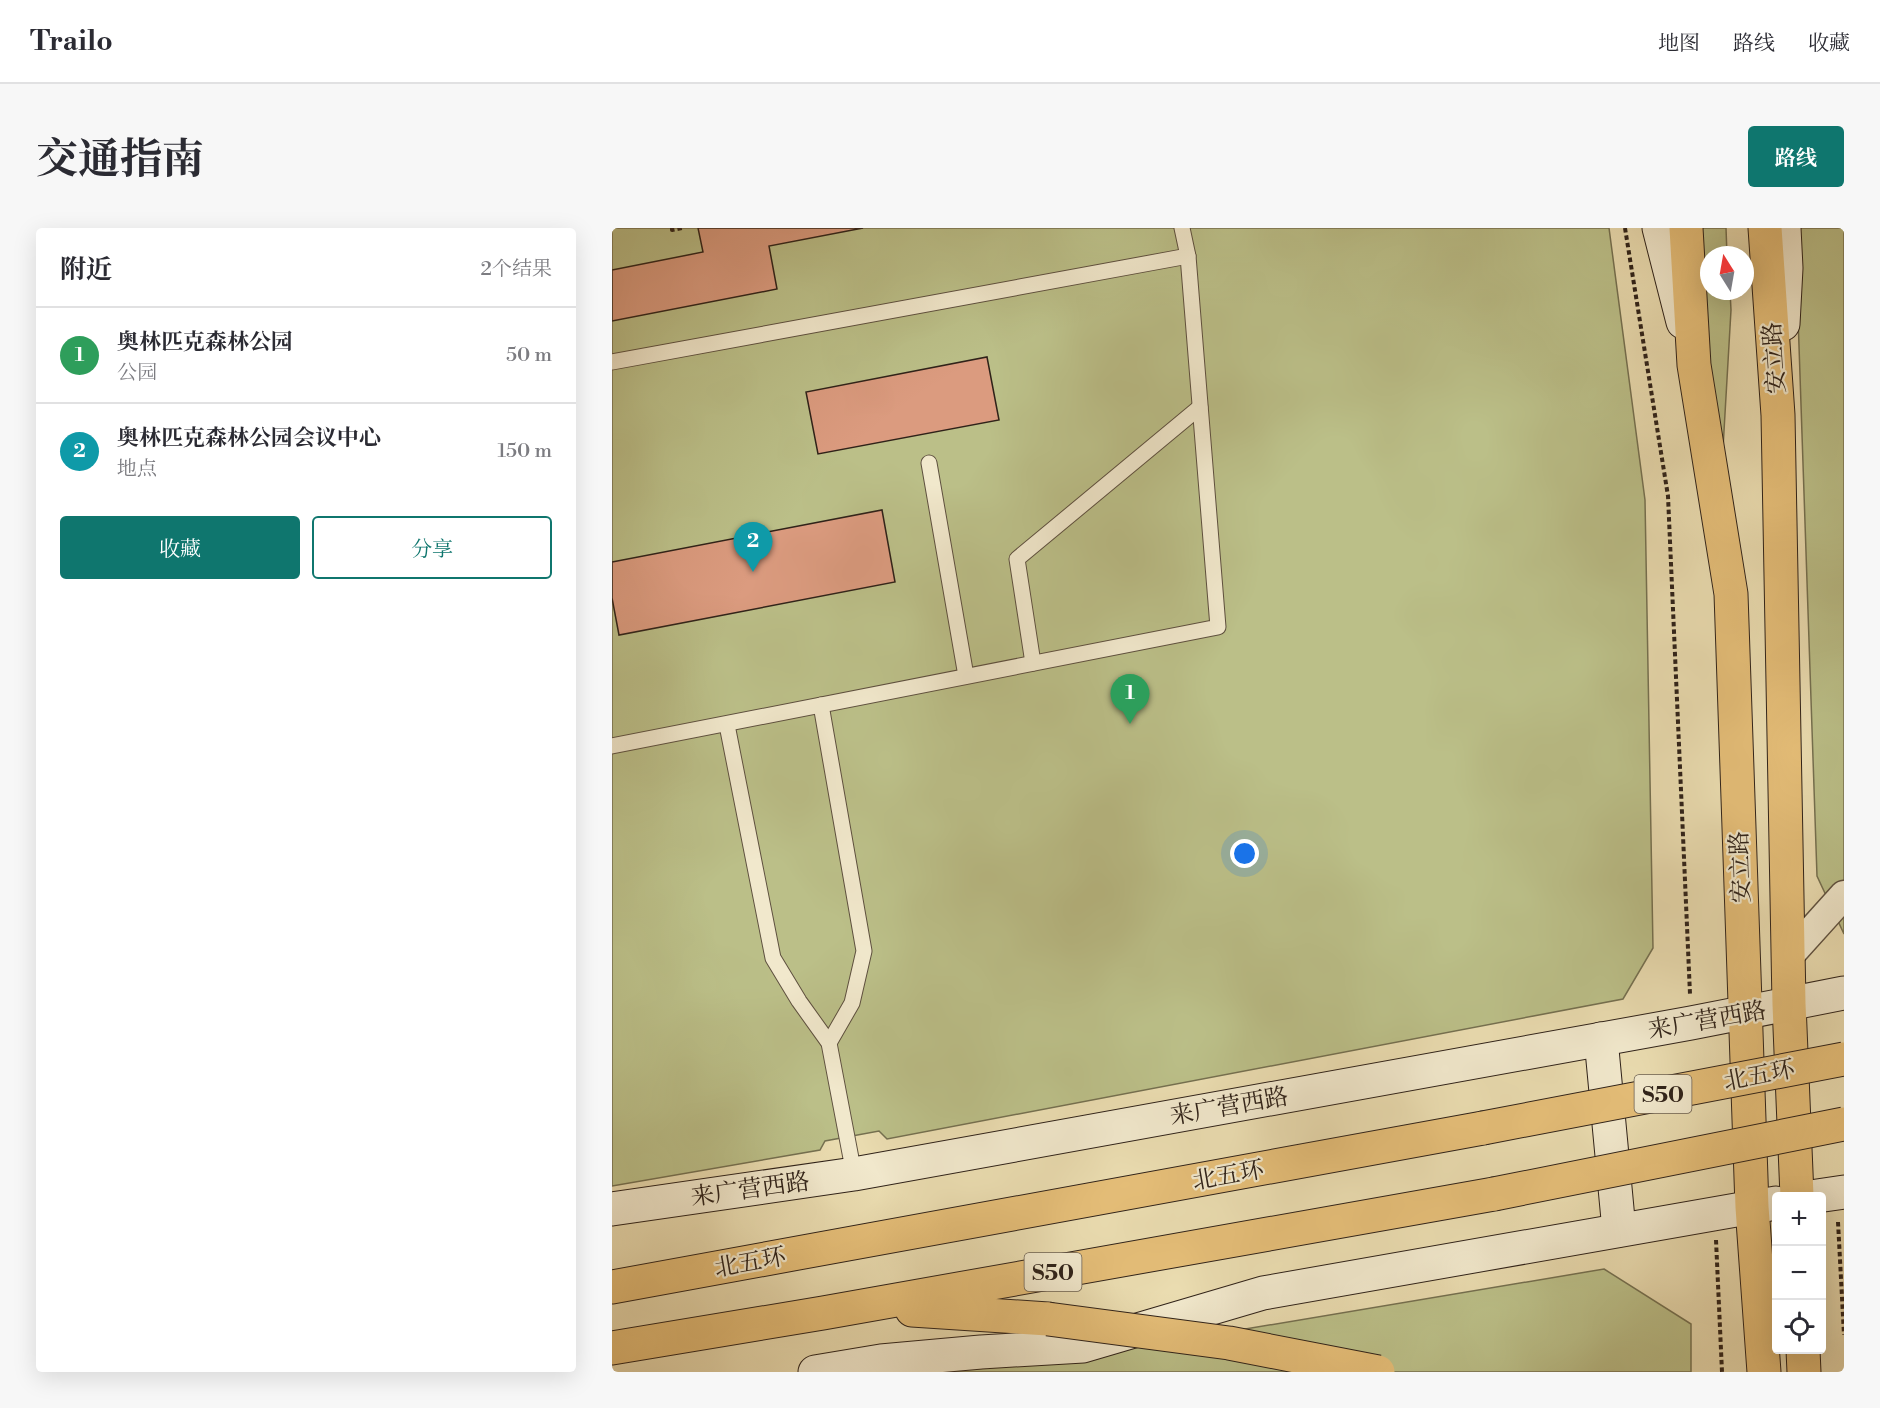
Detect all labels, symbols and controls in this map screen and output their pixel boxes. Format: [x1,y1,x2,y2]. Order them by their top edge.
text: Trailo [30,24,113,59]
text: 地图 [1658,31,1700,57]
text: 路线 [1733,31,1775,57]
text: 收藏 [1808,31,1850,57]
button: 路线 [1748,126,1844,187]
text: 交通指南 [36,134,204,187]
north arrow [1700,246,1754,300]
text: 附近 [60,254,112,286]
text: 2个结果 [481,257,552,282]
street label: 安立路 [1758,321,1792,395]
text: 奥林匹克森林公园 [117,329,293,356]
text: 1 [75,343,84,368]
text: 50 m [506,343,552,368]
text: 公园 [117,361,157,386]
text: 奥林匹克森林公园会议中心 [117,425,381,452]
text: 2 [73,439,86,464]
text: 150 m [497,439,552,464]
text: 地点 [117,457,157,482]
button: 收藏 [60,516,300,579]
button: 分享 [312,516,552,579]
pin: 2 [734,522,772,572]
pin: 1 [1110,674,1150,724]
street label: 安立路 [1725,830,1757,903]
your location [1230,839,1259,868]
street label: 来广营西路 [1645,996,1769,1046]
street label: 北五环 [1721,1054,1797,1098]
road number: S50 [1634,1075,1692,1113]
street label: 来广营西路 [1167,1082,1291,1132]
street label: 北五环 [1190,1155,1266,1197]
street label: 来广营西路 [689,1167,812,1213]
map controls [1772,1192,1826,1354]
button: + [1772,1192,1826,1246]
street label: 北五环 [712,1242,788,1284]
button: − [1772,1246,1826,1300]
road number: S50 [1024,1253,1082,1291]
button: locate [1772,1300,1826,1354]

